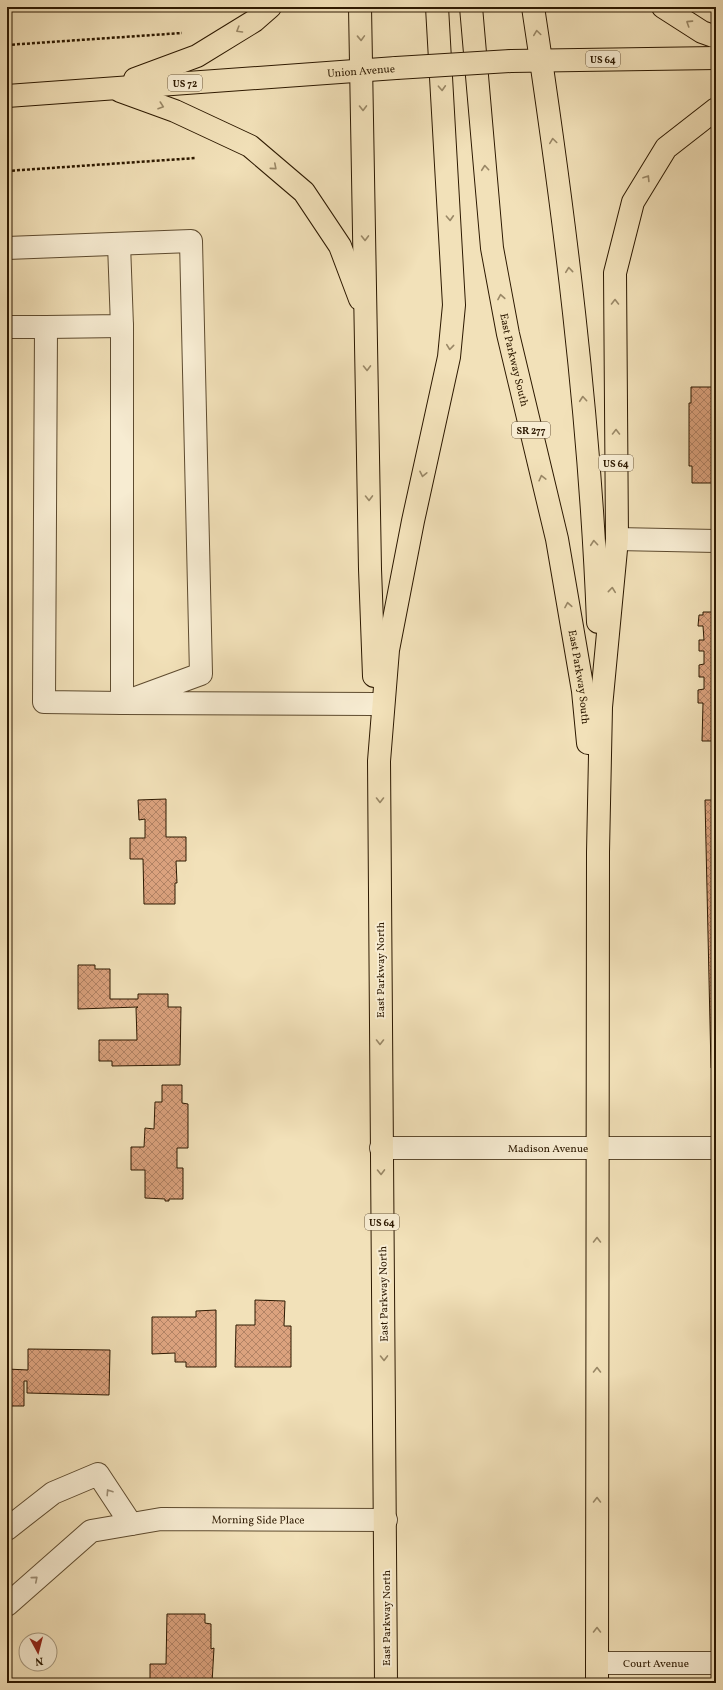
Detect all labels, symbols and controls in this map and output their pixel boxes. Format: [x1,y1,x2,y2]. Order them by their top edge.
one-way arrow [686,21,693,28]
one-way arrow [236,26,243,33]
one-way arrow [533,30,542,36]
one-way arrow [357,35,366,41]
road number: US 64 [586,51,620,67]
street label: Union Avenue [327,62,396,82]
road number: US 72 [168,75,202,91]
one-way arrow [438,85,447,91]
one-way arrow [158,101,165,109]
one-way arrow [359,105,367,111]
one-way arrow [549,138,558,144]
one-way arrow [270,163,277,170]
one-way arrow [481,165,490,171]
one-way arrow [642,175,650,182]
one-way arrow [446,215,454,221]
one-way arrow [361,235,369,241]
one-way arrow [565,267,574,273]
one-way arrow [497,293,506,300]
one-way arrow [611,299,619,305]
street label: East Parkway South [495,312,531,409]
one-way arrow [446,344,455,350]
one-way arrow [363,365,371,371]
one-way arrow [578,396,587,402]
road number: SR 277 [512,422,550,438]
one-way arrow [612,429,620,435]
road number: US 64 [599,455,633,471]
one-way arrow [420,471,428,478]
one-way arrow [539,475,547,481]
one-way arrow [365,495,373,501]
one-way arrow [590,540,599,546]
one-way arrow [607,587,616,593]
one-way arrow [565,602,573,608]
street label: East Parkway South [564,629,592,726]
one-way arrow [376,797,384,803]
street label: East Parkway North [374,922,389,1018]
one-way arrow [376,1039,384,1045]
street label: Madison Avenue [508,1142,588,1157]
one-way arrow [377,1169,385,1175]
road number: US 64 [365,1214,399,1230]
one-way arrow [593,1237,601,1243]
street label: East Parkway North [376,1245,393,1342]
one-way arrow [379,1355,388,1361]
one-way arrow [593,1367,601,1373]
one-way arrow [107,1489,114,1496]
one-way arrow [593,1497,601,1503]
street label: Morning Side Place [211,1513,305,1529]
street label: East Parkway North [380,1570,395,1666]
one-way arrow [31,1576,38,1583]
one-way arrow [593,1627,601,1633]
north arrow [18,1632,58,1672]
text: N [34,1653,44,1668]
street label: Court Avenue [623,1657,689,1672]

